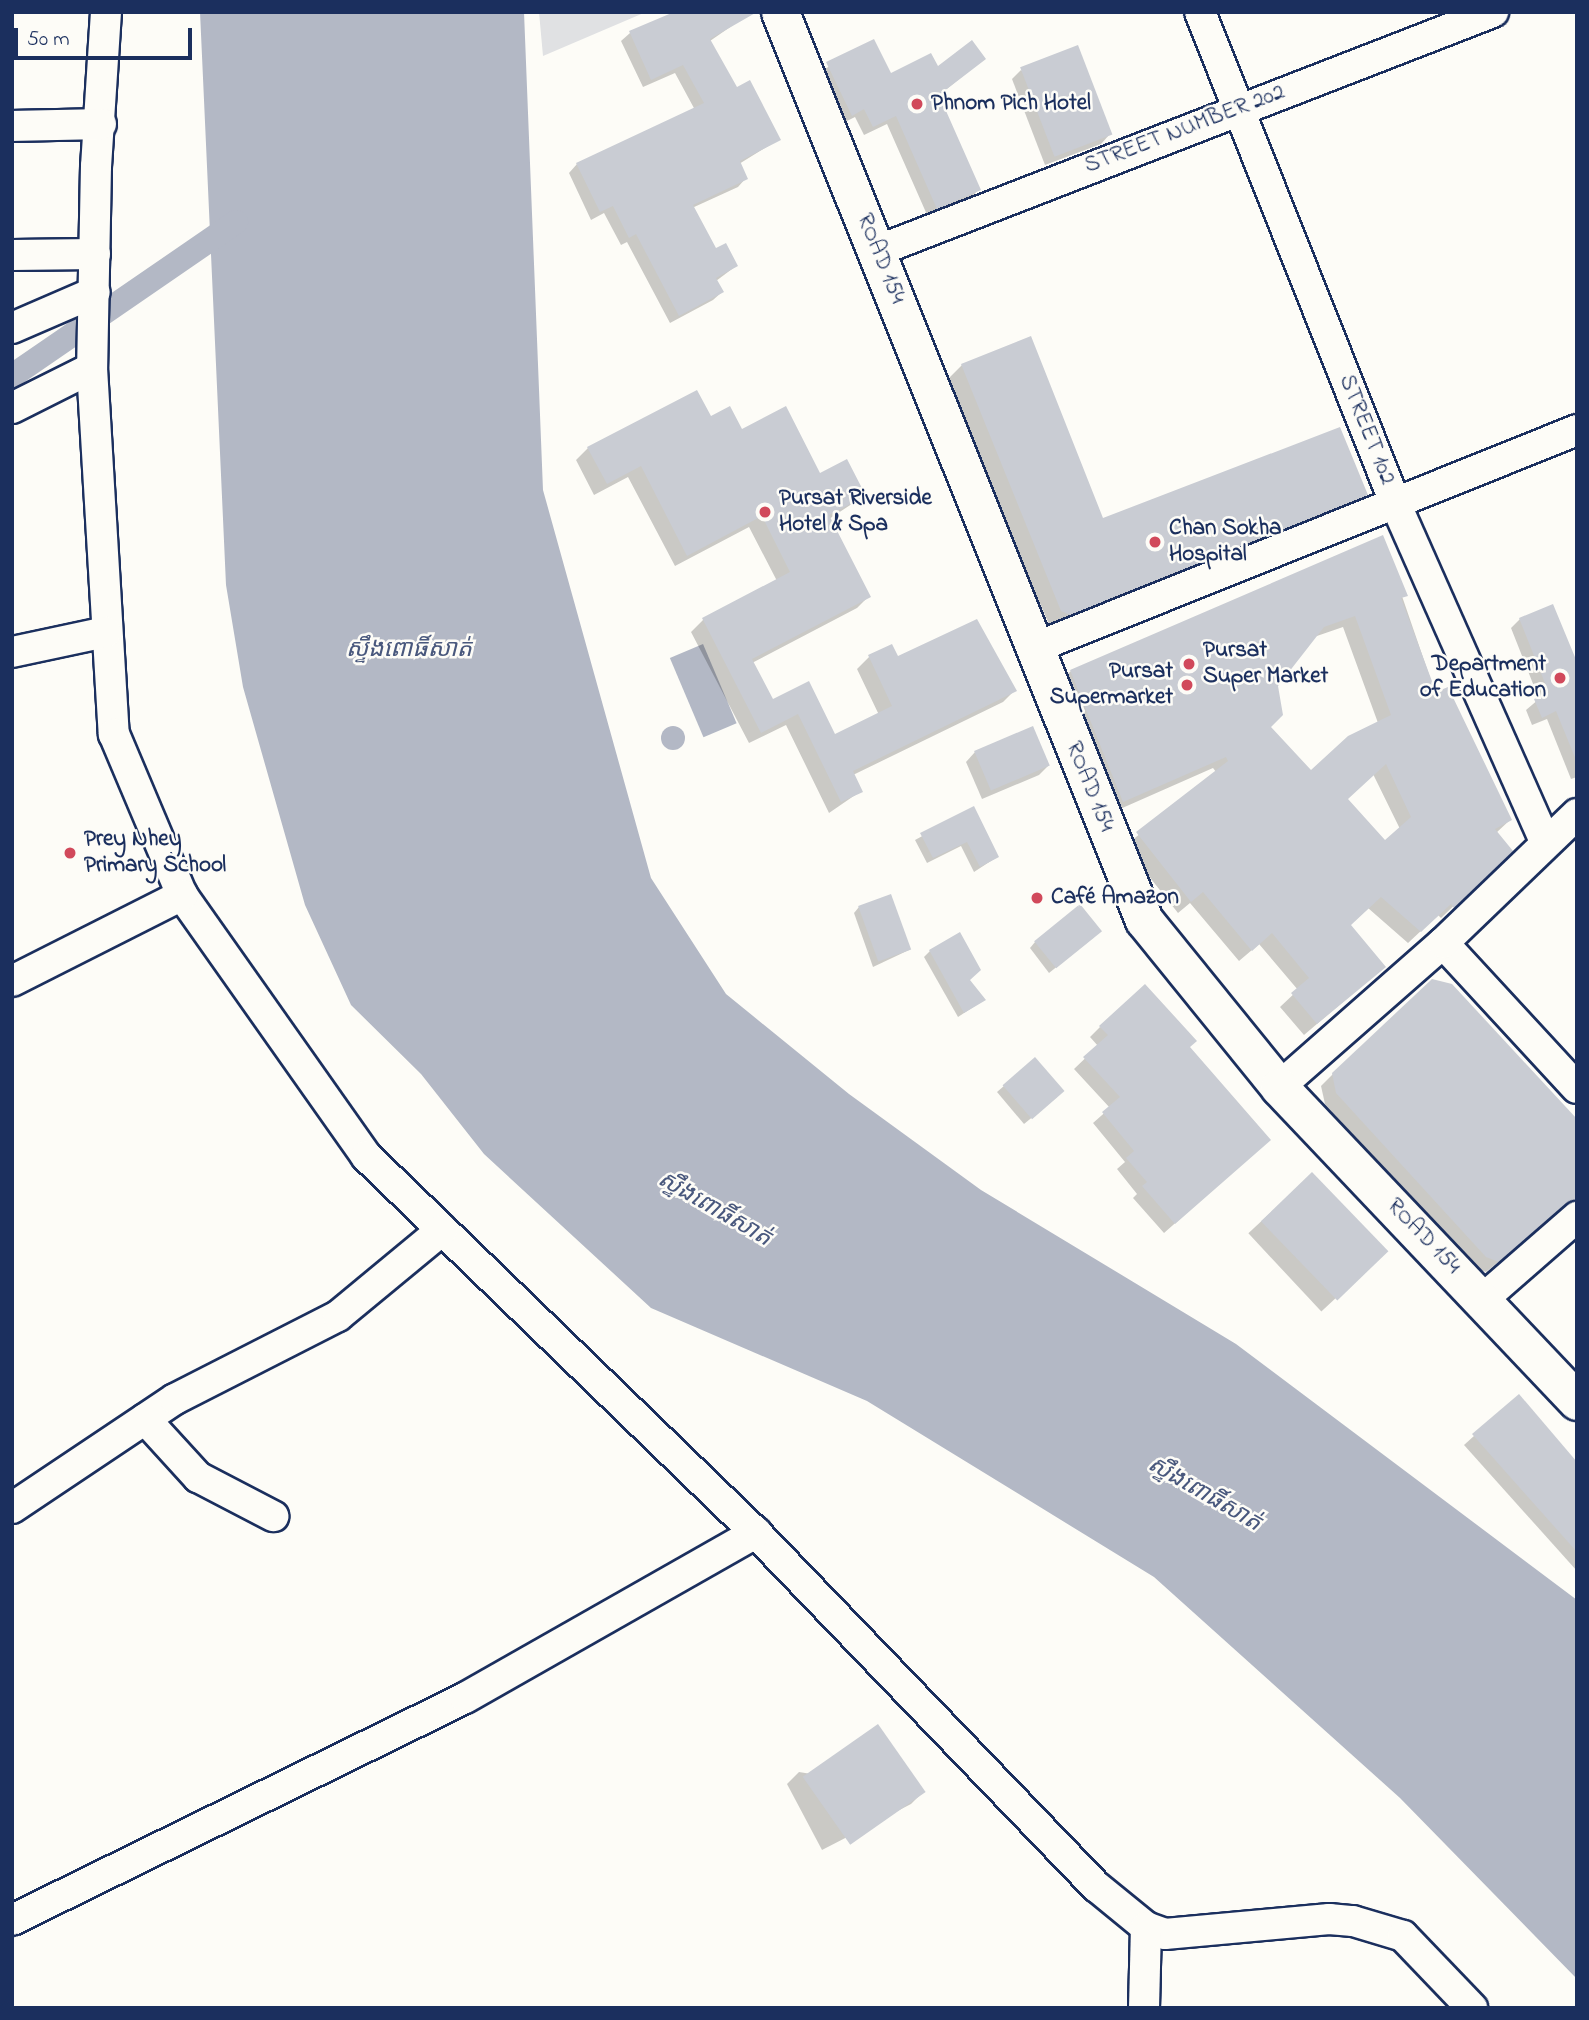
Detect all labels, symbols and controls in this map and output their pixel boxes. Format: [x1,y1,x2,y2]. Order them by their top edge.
scale bar [18,14,196,58]
text: 50 m [27,25,70,55]
street label: STREET NUMBER 202 [1081,79,1289,181]
place label: Phnom Pich Hotel [931,90,1091,118]
marker: Phnom Pich Hotel [909,96,925,112]
street label: ROAD 154 [849,210,911,308]
street label: STREET 102 [1331,371,1401,489]
place label: Pursat Riverside Hotel & Spa [779,485,932,539]
marker: Pursat Riverside Hotel & Spa [757,504,773,520]
place label: Chan Sokha Hospital [1169,515,1282,569]
marker: Chan Sokha Hospital [1147,534,1163,550]
water label: ស្ទឹងពោធិ៍សាត់ [346,637,472,665]
place label: Pursat Super Market [1203,637,1328,691]
place label: Department of Education [1420,651,1546,705]
marker: Pursat Super Market [1181,656,1197,672]
place label: Pursat Supermarket [1050,658,1173,712]
marker: Department of Education [1552,670,1568,686]
marker: Pursat Supermarket [1179,677,1195,693]
street label: ROAD 154 [1058,738,1120,836]
place label: Prey Nhey Primary School [84,826,226,880]
marker: Prey Nhey Primary School [62,845,78,861]
place label: Café Amazon [1051,884,1179,912]
marker: Café Amazon [1029,890,1045,906]
water label: ស្ទឹងពោធិ៍សាត់ [652,1166,776,1254]
street label: ROAD 154 [1380,1193,1466,1281]
water label: ស្ទឹងពោធិ៍សាត់ [1142,1451,1266,1539]

